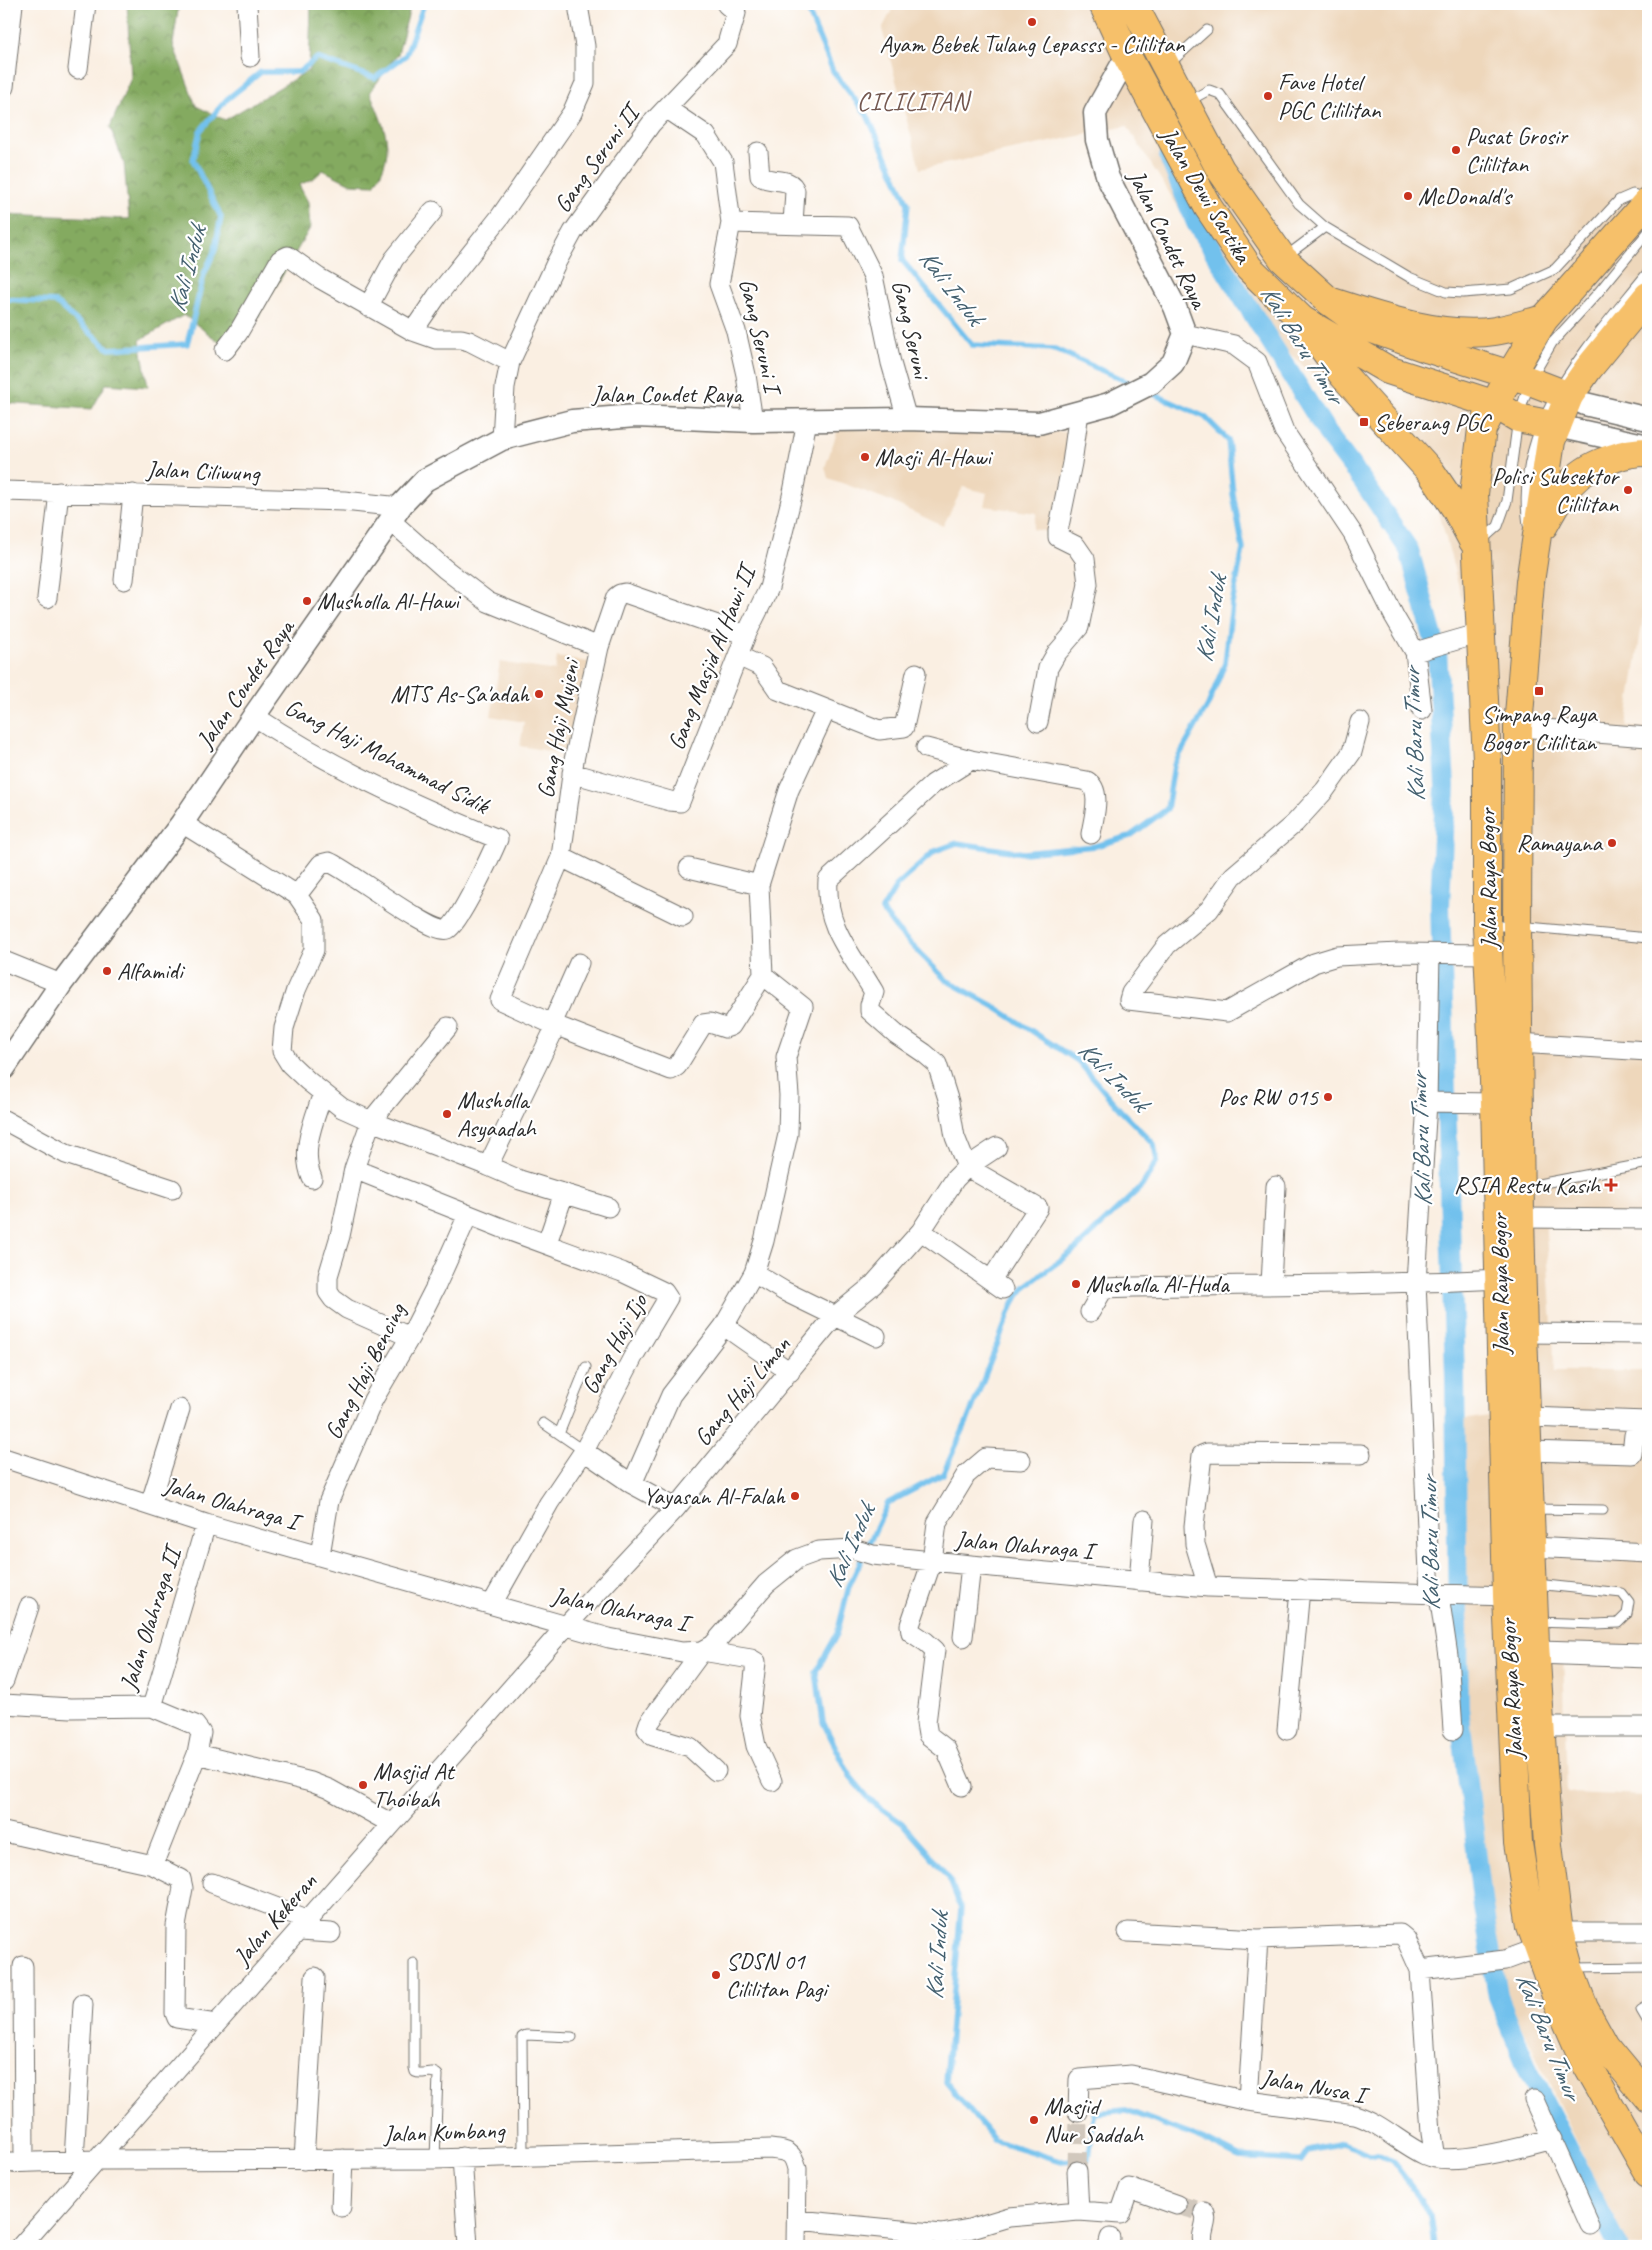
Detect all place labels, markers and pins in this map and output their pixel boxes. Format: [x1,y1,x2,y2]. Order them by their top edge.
marker: Ayam Bebek Tulang Lepasss - Cililitan [1026,16,1038,28]
place label: Ayam Bebek Tulang Lepasss - Cililitan [879,29,1186,59]
place label: Fave Hotel PGC Cililitan [1278,67,1382,125]
marker: Fave Hotel PGC Cililitan [1262,90,1274,102]
place label: Pusat Grosir Cililitan [1466,121,1570,179]
marker: Pusat Grosir Cililitan [1450,144,1462,156]
place label: McDonald's [1418,181,1514,211]
marker: McDonald's [1402,190,1414,202]
place label: Seberang PGC [1374,407,1492,437]
marker: Seberang PGC [1358,416,1370,428]
place label: Masji Al-Hawi [875,442,993,472]
marker: Masji Al-Hawi [859,451,871,463]
place label: Polisi Subsektor Cililitan [1492,461,1620,519]
marker: Polisi Subsektor Cililitan [1622,484,1634,496]
place label: Musholla Al-Hawi [317,586,461,616]
marker: Musholla Al-Hawi [301,595,313,607]
place label: MTS As-Sa'adah [391,679,530,709]
marker: Simpang Raya Bogor Cililitan [1533,685,1545,697]
marker: MTS As-Sa'adah [533,688,545,700]
place label: Simpang Raya Bogor Cililitan [1481,699,1598,757]
place label: Ramayana [1516,828,1604,858]
marker: Ramayana [1606,837,1618,849]
place label: Alfamidi [117,956,186,986]
marker: Alfamidi [101,965,113,977]
place label: Pos RW 015 [1219,1082,1319,1112]
place label: Musholla Asyaadah [457,1085,538,1143]
marker: Pos RW 015 [1322,1091,1334,1103]
marker: Musholla Asyaadah [441,1108,453,1120]
place label: RSIA Restu Kasih [1454,1170,1602,1200]
marker: RSIA Restu Kasih [1604,1178,1618,1192]
place label: Musholla Al-Huda [1086,1269,1230,1299]
marker: Musholla Al-Huda [1070,1278,1082,1290]
place label: Yayasan Al-Falah [643,1481,786,1511]
marker: Yayasan Al-Falah [789,1490,801,1502]
place label: Masjid At Thoibah [373,1756,456,1814]
marker: Masjid At Thoibah [357,1779,369,1791]
place label: SDSN 01 Cililitan Pagi [726,1946,830,2004]
marker: SDSN 01 Cililitan Pagi [710,1969,722,1981]
place label: Masjid Nur Saddah [1044,2091,1145,2149]
marker: Masjid Nur Saddah [1028,2114,1040,2126]

